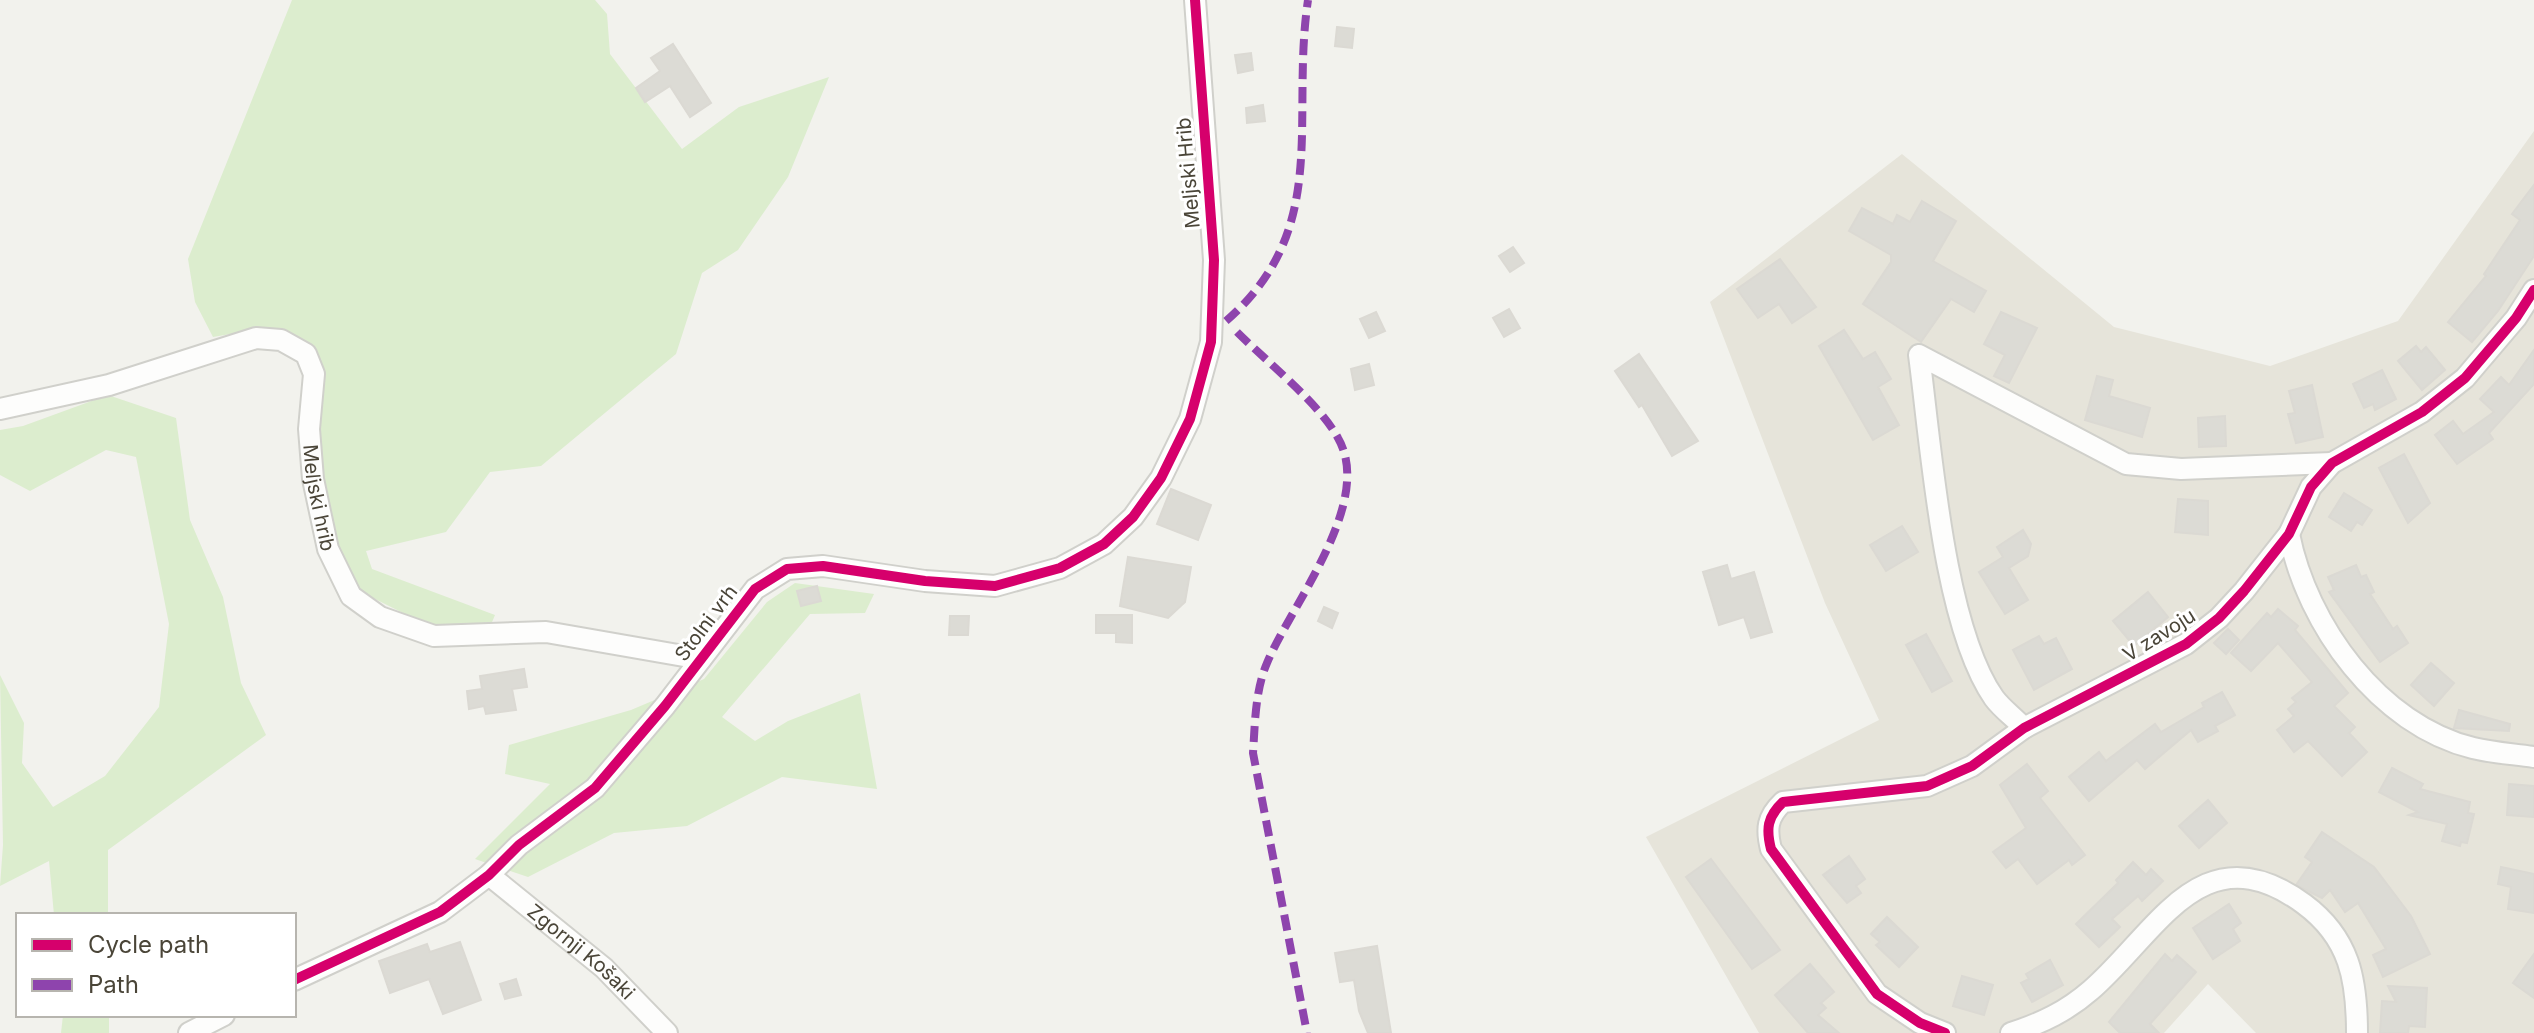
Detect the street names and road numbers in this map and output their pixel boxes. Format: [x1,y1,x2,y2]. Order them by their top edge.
street label: Meljski Hrib [1171,117,1205,229]
street label: Meljski hrib [298,443,340,553]
street label: Stolni vrh [670,580,742,666]
street label: V zavoju [2118,603,2200,667]
street label: Zgornji Košaki [523,899,640,1004]

